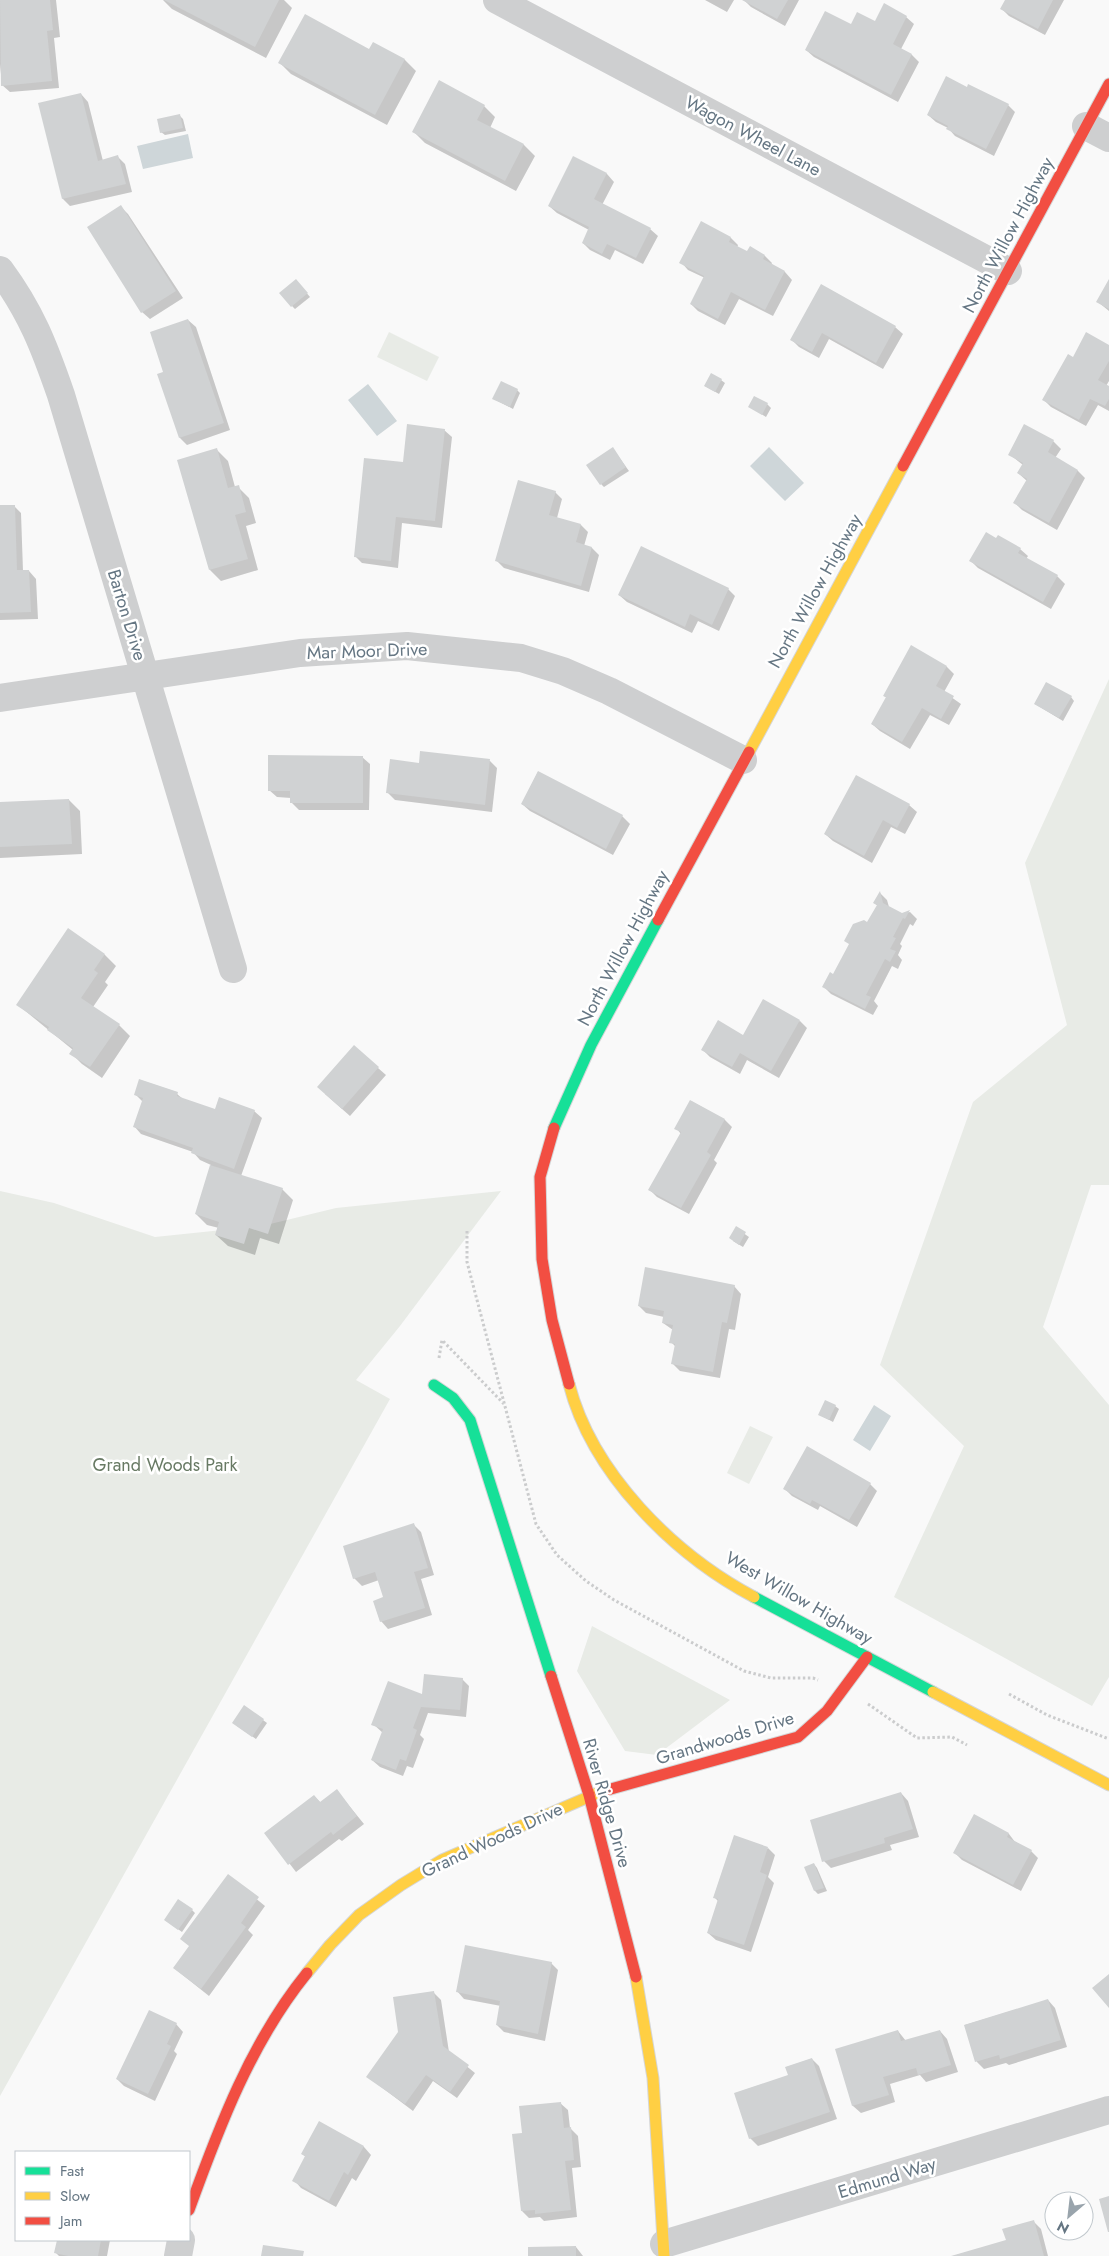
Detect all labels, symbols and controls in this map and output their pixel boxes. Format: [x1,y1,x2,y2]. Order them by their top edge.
street label: Wagon Wheel Lane [680,89,826,183]
street label: North Willow Highway [956,152,1060,317]
street label: North Willow Highway [762,509,868,673]
street label: Barton Drive [101,566,153,664]
street label: Mar Moor Drive [306,636,428,666]
street label: North Willow Highway [571,865,675,1030]
park label: Grand Woods Park [93,1452,238,1478]
street label: West Willow Highway [720,1545,878,1651]
street label: Grandwoods Drive [653,1705,797,1771]
street label: River Ridge Drive [576,1735,638,1871]
street label: Grand Woods Drive [417,1796,567,1884]
legend [15,2151,190,2241]
street label: Edmund Way [835,2151,939,2205]
text: Fast [60,2160,84,2182]
text: Slow [60,2185,91,2207]
north arrow [1044,2191,1094,2241]
text: Jam [58,2210,83,2232]
text: N [1053,2216,1073,2239]

